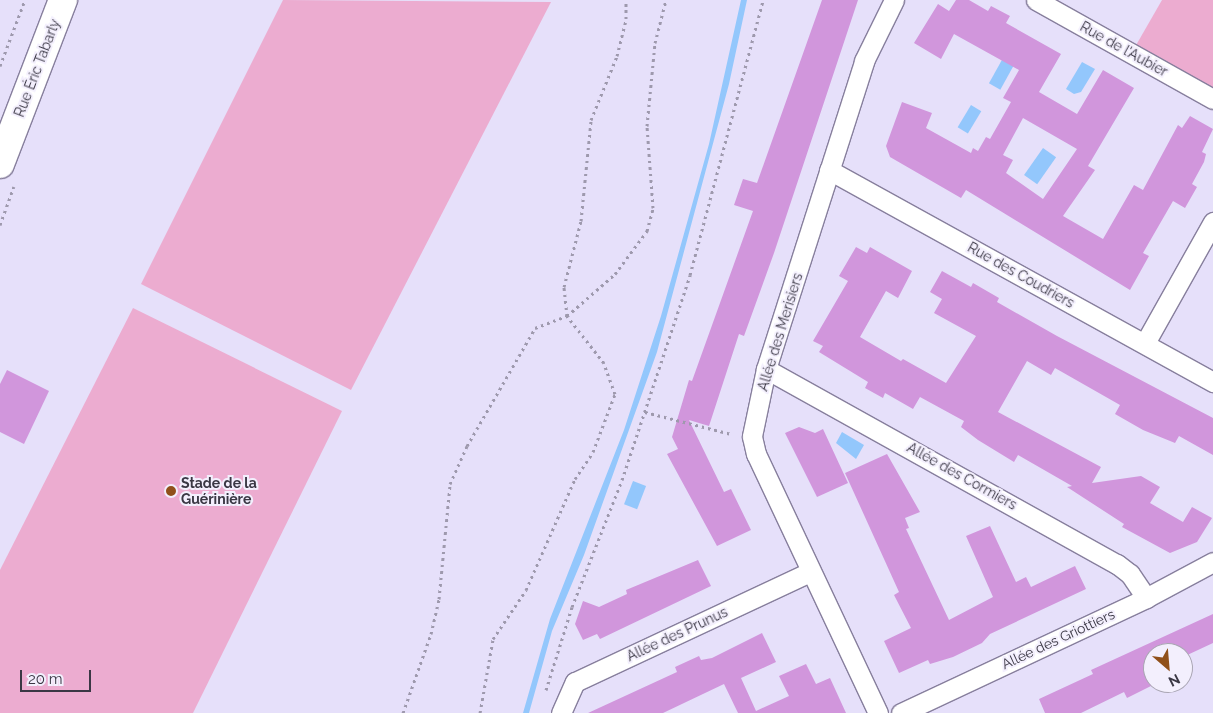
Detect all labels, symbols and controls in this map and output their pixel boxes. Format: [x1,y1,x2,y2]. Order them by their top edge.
street label: Rue Éric Tabarly [11,17,63,119]
street label: Rue de l'Aubier [1077,18,1171,80]
street label: Rue des Coudriers [965,239,1077,311]
street label: Allée des Merisiers [754,271,806,393]
street label: Allée des Cormiers [904,439,1020,513]
place label: Stade de la Guérinière [181,475,257,508]
marker: Stade de la Guérinière [165,485,177,497]
street label: Allée des Prunus [624,603,730,665]
street label: Allée des Griottiers [999,605,1117,673]
north arrow [1143,643,1193,693]
scale bar [22,660,94,692]
text: 20 m [28,670,63,688]
text: N [1166,671,1183,690]

